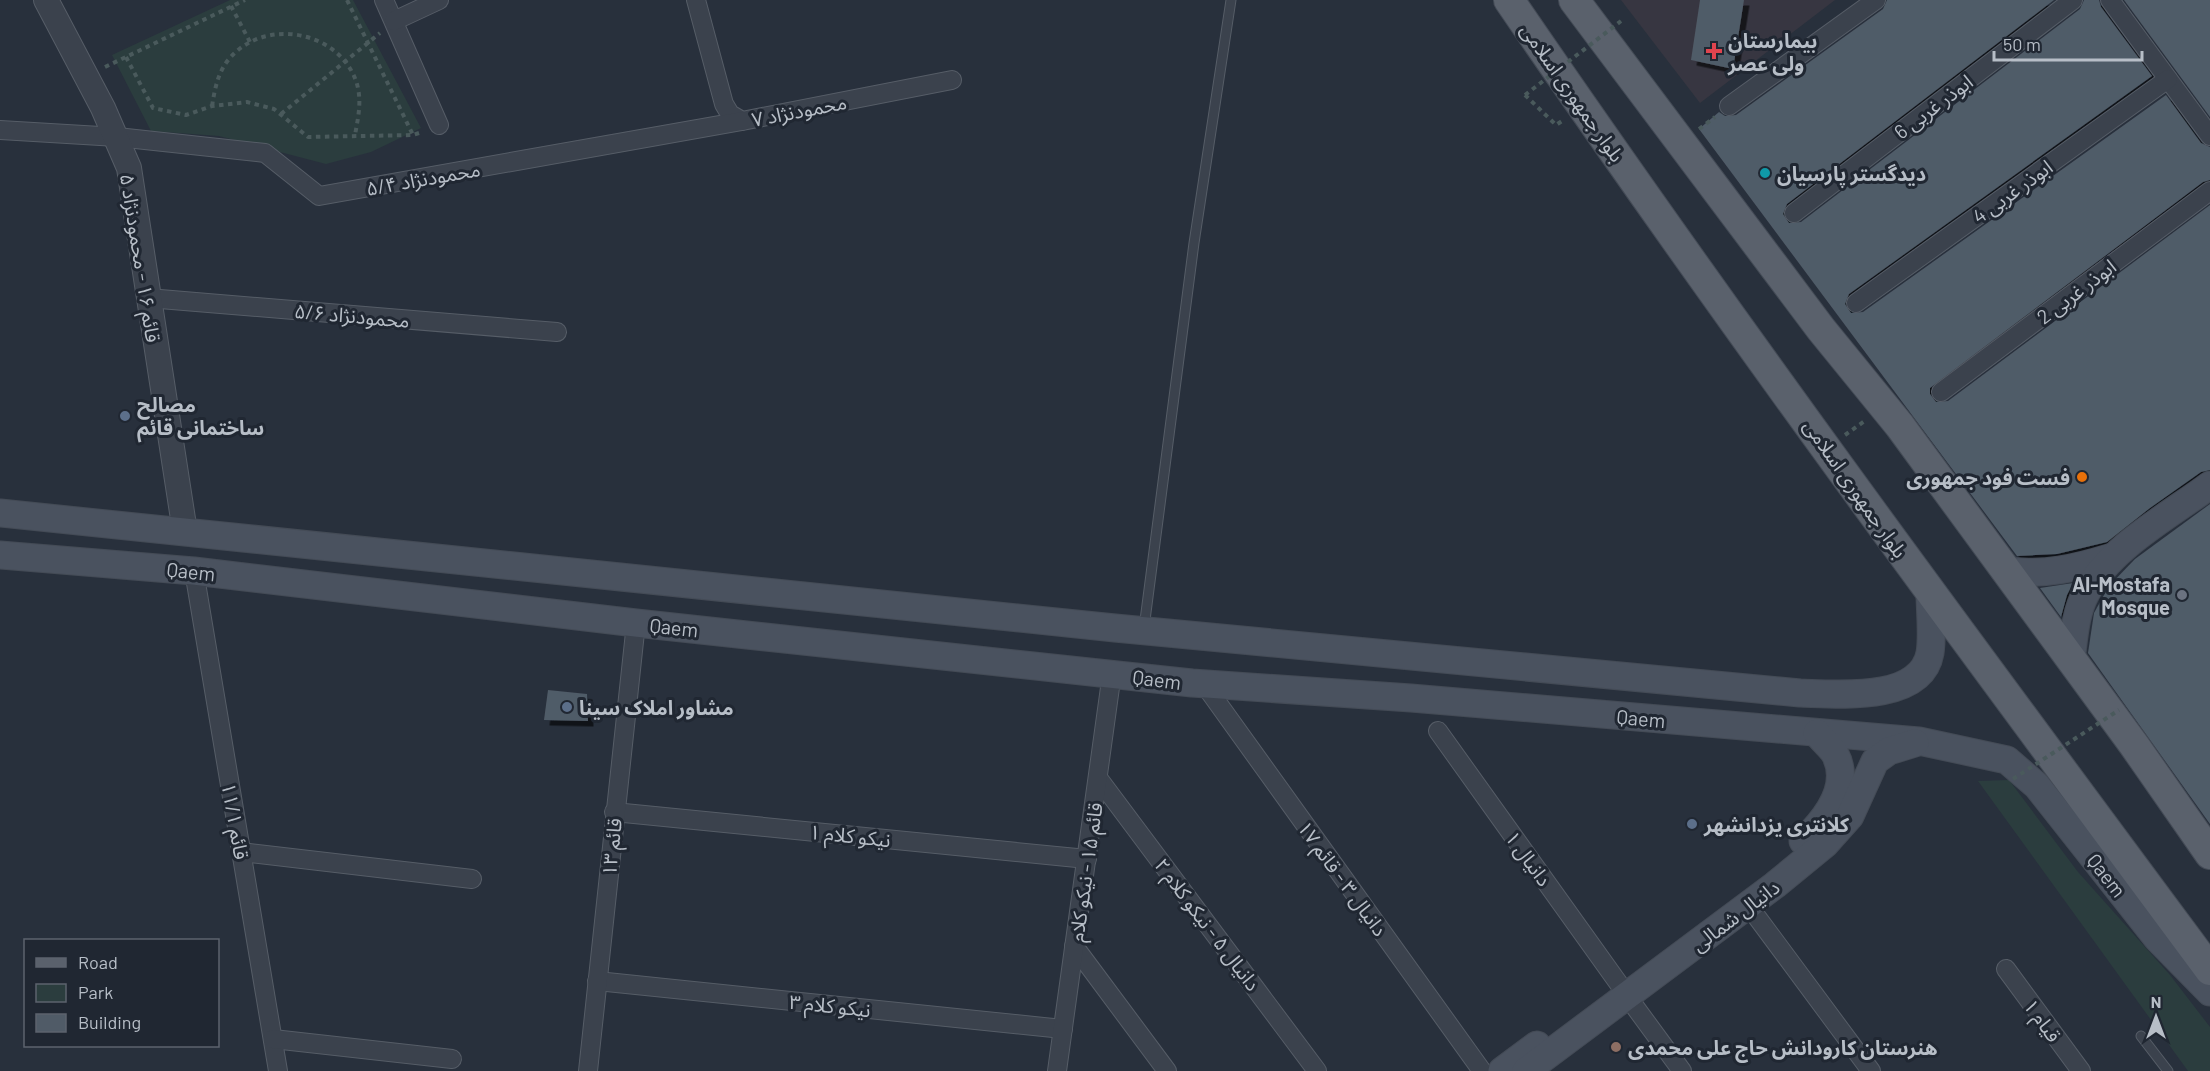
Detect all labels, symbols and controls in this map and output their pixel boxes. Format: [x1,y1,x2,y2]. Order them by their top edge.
street label: بلوار جمهوری اسلامی [1515,18,1630,167]
scale bar [1994,24,2142,62]
place label: بیمارستان ولی عصر [1727,28,1817,76]
text: 50 m [2003,33,2041,55]
marker: بیمارستان ولی عصر [1705,42,1723,60]
street label: ابوذر غربی 6 [1889,69,1978,144]
street label: محمودنژاد ۷ [749,89,849,132]
street label: ابوذر غربی 4 [1967,154,2057,229]
street label: محمودنژاد ۵/۴ [364,156,482,201]
place label: دیدگستر پارسیان [1777,161,1926,188]
marker: دیدگستر پارسیان [1758,166,1772,180]
street label: قائم ۱۶ - محمودنژاد ۵ [112,172,166,345]
street label: ابوذر غربی 2 [2032,254,2121,329]
street label: محمودنژاد ۵/۶ [293,298,411,333]
place label: مصالح ساختمانی قائم [137,392,264,443]
marker: مصالح ساختمانی قائم [118,409,132,423]
street label: بلوار جمهوری اسلامی [1798,414,1913,563]
place label: فست فود جمهوری [1906,465,2070,490]
marker: فست فود جمهوری [2075,470,2089,484]
street label: Qaem [165,557,217,585]
place label: Al-Mostafa Mosque [2072,572,2170,619]
marker: Al-Mostafa Mosque [2175,588,2189,602]
street label: Qaem [648,613,700,641]
street label: Qaem [1131,664,1183,694]
place label: مشاور املاک سینا [579,695,734,720]
marker: مشاور املاک سینا [560,700,574,714]
street label: Qaem [1616,704,1666,732]
street label: قائم ۱۱/۱ [213,781,255,862]
street label: قائم ۱۵ - نیکو کلام [1063,801,1111,944]
place label: کلانتری یزدانشهر [1703,812,1850,837]
street label: دانیال ۳ - قائم ۱۷ [1290,816,1393,943]
street label: قائم ۱۳ [596,817,630,878]
marker: کلانتری یزدانشهر [1685,817,1699,831]
street label: نیکو کلام ۱ [808,819,892,855]
street label: دانیال ۱ [1500,826,1557,891]
street label: Qaem [2083,848,2131,902]
street label: دانیال ۵ - نیکو کلام ۲ [1147,853,1266,998]
street label: دانیال شمالی [1686,874,1784,957]
legend [24,939,219,1047]
text: Road [78,951,118,973]
text: Park [78,981,113,1003]
north arrow [2126,987,2186,1047]
street label: نیکو کلام ۳ [788,989,872,1025]
text: N [2151,992,2161,1011]
street label: قیام ۱ [2016,994,2067,1049]
text: Building [78,1011,141,1033]
place label: هنرستان کارودانش حاج علی محمدی [1628,1035,1938,1063]
marker: هنرستان کارودانش حاج علی محمدی [1609,1040,1623,1054]

